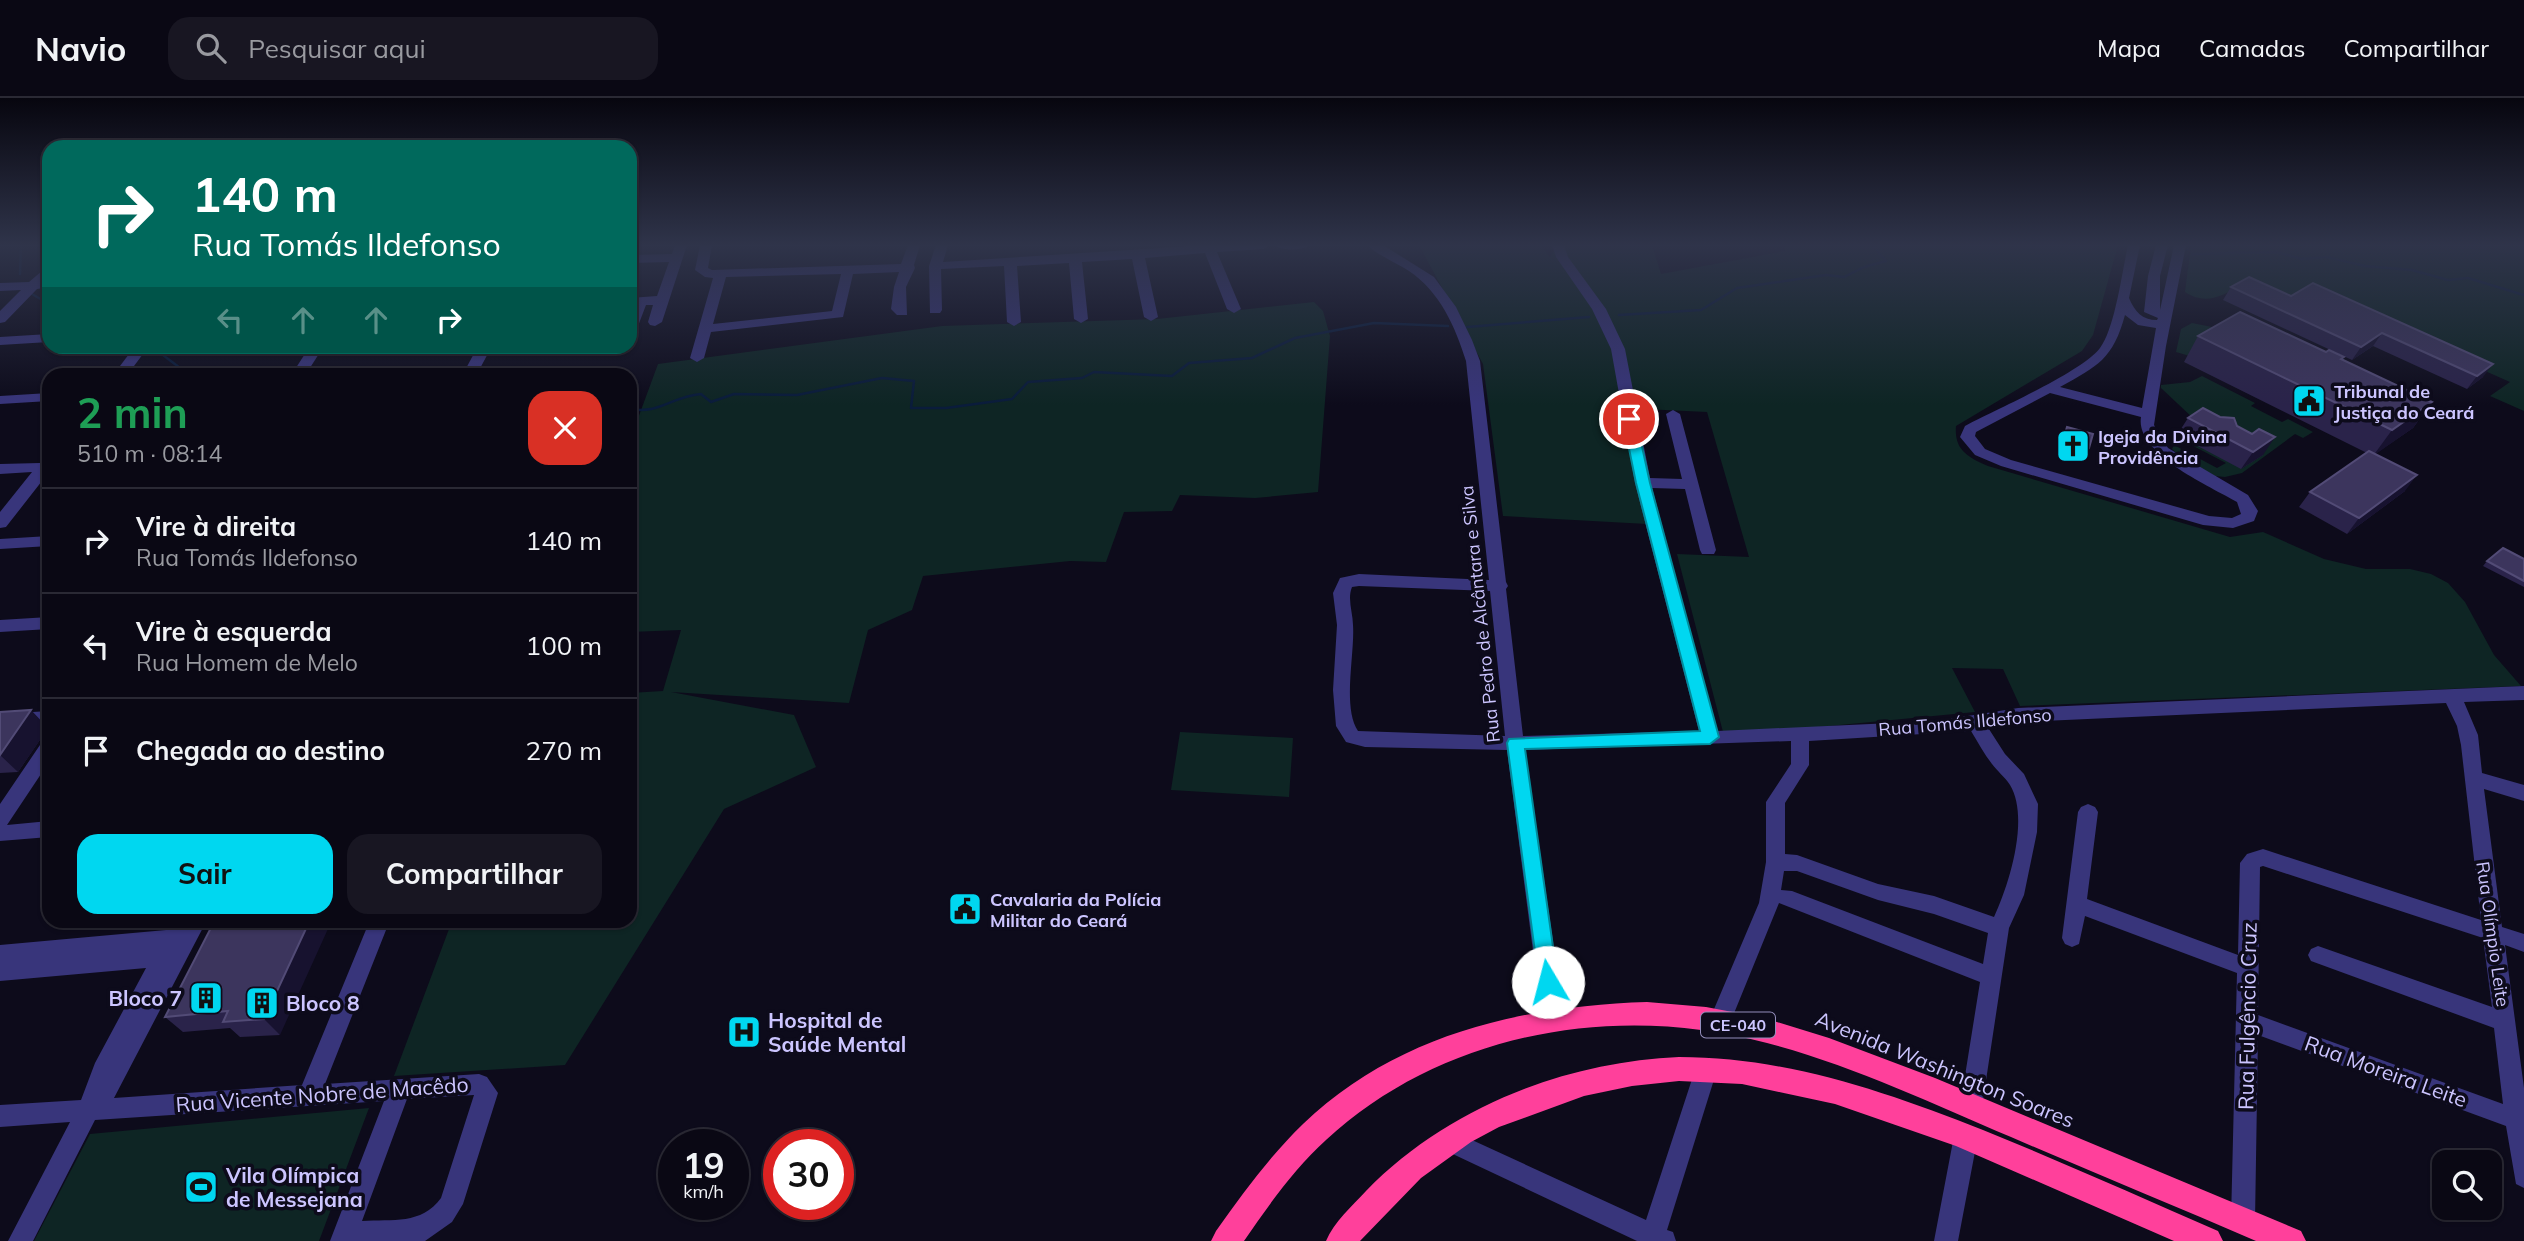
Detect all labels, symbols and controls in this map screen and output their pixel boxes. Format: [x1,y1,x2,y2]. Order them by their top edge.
search box [168,17,658,80]
text: Navio [35,28,126,69]
icon: search [192,29,230,67]
text: Pesquisar aqui [248,32,426,65]
text: Mapa [2097,33,2161,63]
text: Camadas [2199,33,2306,63]
text: Compartilhar [2344,33,2489,63]
text: 140 m [192,163,338,224]
icon: right [77,168,168,259]
text: Rua Tomás Ildefonso [192,224,501,264]
icon: left [211,301,249,339]
icon: ahead [284,301,322,339]
icon: ahead [357,301,395,339]
icon: right [430,301,468,339]
place label: Tribunal de Justiça do Ceará [2334,380,2475,424]
public building icon: Tribunal de Justiça do Ceará [2290,382,2328,420]
text: 2 min [77,386,188,439]
pin [1599,389,1659,449]
button: close [528,391,602,465]
icon: arrive [1610,400,1648,438]
place label: Igeja da Divina Providência [2098,425,2227,469]
church icon: Igeja da Divina Providência [2054,427,2092,465]
text: 510 m · 08:14 [77,439,222,468]
street label: Rua Pedro de Alcântara e Silva [1455,484,1505,744]
text: Vire à direita [136,510,296,543]
icon: right [77,522,115,560]
text: 140 m [526,524,602,557]
text: Rua Tomás Ildefonso [136,543,358,572]
text: Vire à esquerda [136,615,332,648]
icon: left [77,627,115,665]
text: 100 m [526,629,602,662]
text: Rua Homem de Melo [136,648,358,677]
street label: Rua Tomás Ildefonso [1877,703,2053,741]
icon: arrive [77,732,115,770]
text: Chegada ao destino [136,734,385,767]
text: 270 m [526,734,602,767]
button: Sair [77,834,333,914]
button: Compartilhar [347,834,602,914]
street label: Rua Olímpio Leite [2471,860,2515,1008]
place label: Cavalaria da Polícia Militar do Ceará [990,888,1161,932]
public building icon: Cavalaria da Polícia Militar do Ceará [946,890,984,928]
street label: Rua Fulgêncio Cruz [2232,922,2262,1110]
position arrow [1511,945,1585,1019]
building icon: Bloco 7 [187,979,225,1017]
building icon: Bloco 8 [243,984,281,1022]
place label: Bloco 7 [108,985,182,1011]
place label: Bloco 8 [286,990,360,1016]
street label: Avenida Washington Soares [1812,1005,2078,1133]
place label: Hospital de Saúde Mental [768,1007,906,1057]
road number: CE-040 [1701,1012,1775,1037]
hospital icon: Hospital de Saúde Mental [725,1013,763,1051]
street label: Rua Moreira Leite [2301,1030,2471,1112]
street label: Rua Vicente Nobre de Macêdo [175,1071,469,1117]
speed limit sign: 30 [763,1129,854,1220]
text: 19 [682,1143,725,1187]
map controls [2432,1150,2502,1220]
button: search [2432,1150,2502,1220]
place label: Vila Olímpica de Messejana [225,1162,363,1212]
sports icon: Vila Olímpica de Messejana [182,1168,220,1206]
text: km/h [683,1180,724,1203]

